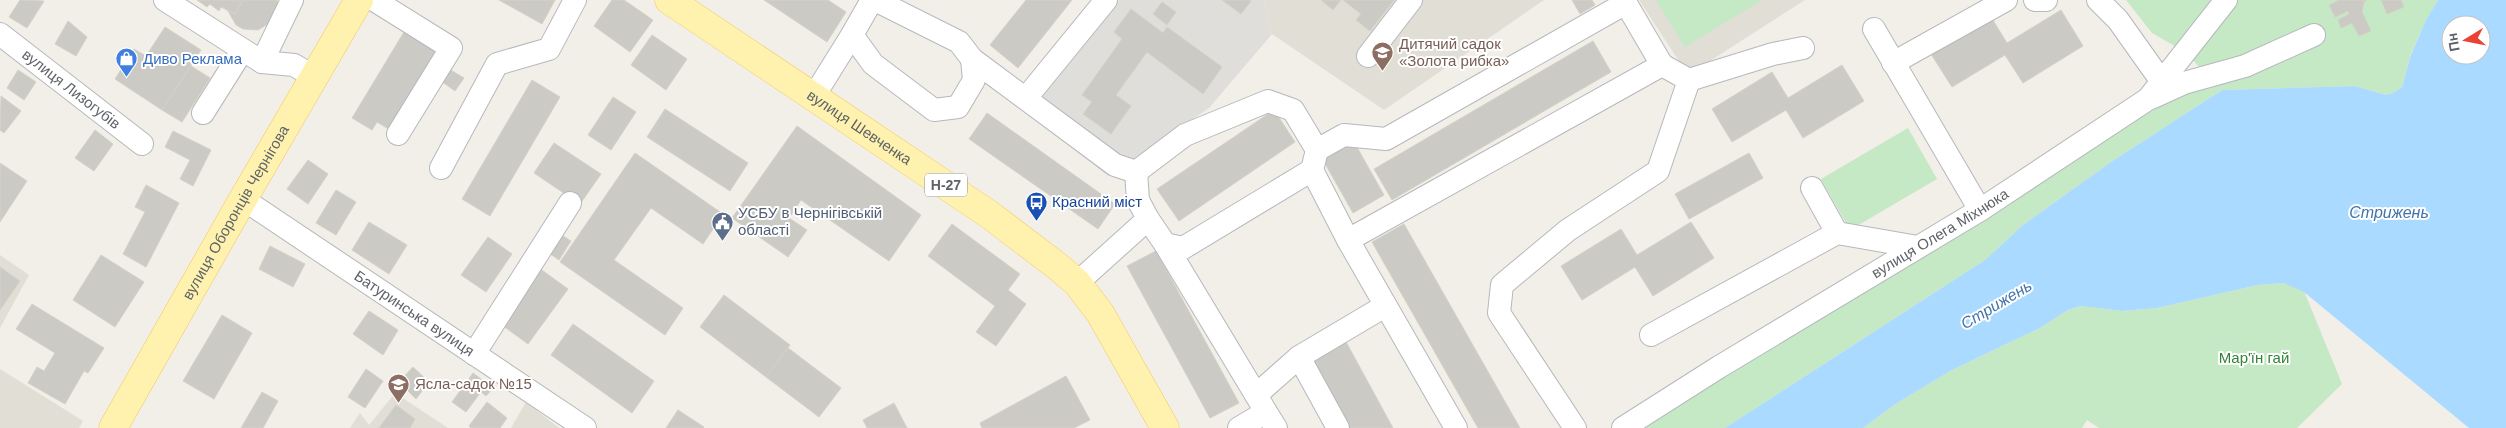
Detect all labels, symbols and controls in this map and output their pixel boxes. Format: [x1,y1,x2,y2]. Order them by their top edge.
north arrow [2441,15,2491,65]
text: Пн [2444,32,2463,53]
place label: Дитячий садок «Золота рибка» [1399,35,1509,69]
school or university icon: Дитячий садок «Золота рибка» [1371,41,1395,72]
street label: вулиця Лизогубів [19,45,124,132]
shop icon: Диво Реклама [115,47,139,78]
place label: Диво Реклама [143,50,243,67]
street label: вулиця Шевченка [804,86,915,168]
street label: вулиця Оборонців Чернігова [179,121,293,303]
road number: Н-27 [925,174,967,196]
street label: вулиця Олега Міхнюка [1868,184,2012,281]
bus stop icon: Красний міст [1024,190,1048,221]
place label: Красний міст [1052,193,1142,210]
place label: УСБУ в Чернігівській області [738,204,882,238]
water label: Стрижень [2349,204,2429,221]
public building icon: УСБУ в Чернігівській області [710,210,734,241]
street label: Батуринська вулиця [351,267,478,359]
water label: Стрижень [1958,277,2035,332]
park label: Мар'їн гай [2219,349,2289,366]
school or university icon: Ясла-садок №15 [387,372,411,403]
place label: Ясла-садок №15 [415,375,532,392]

